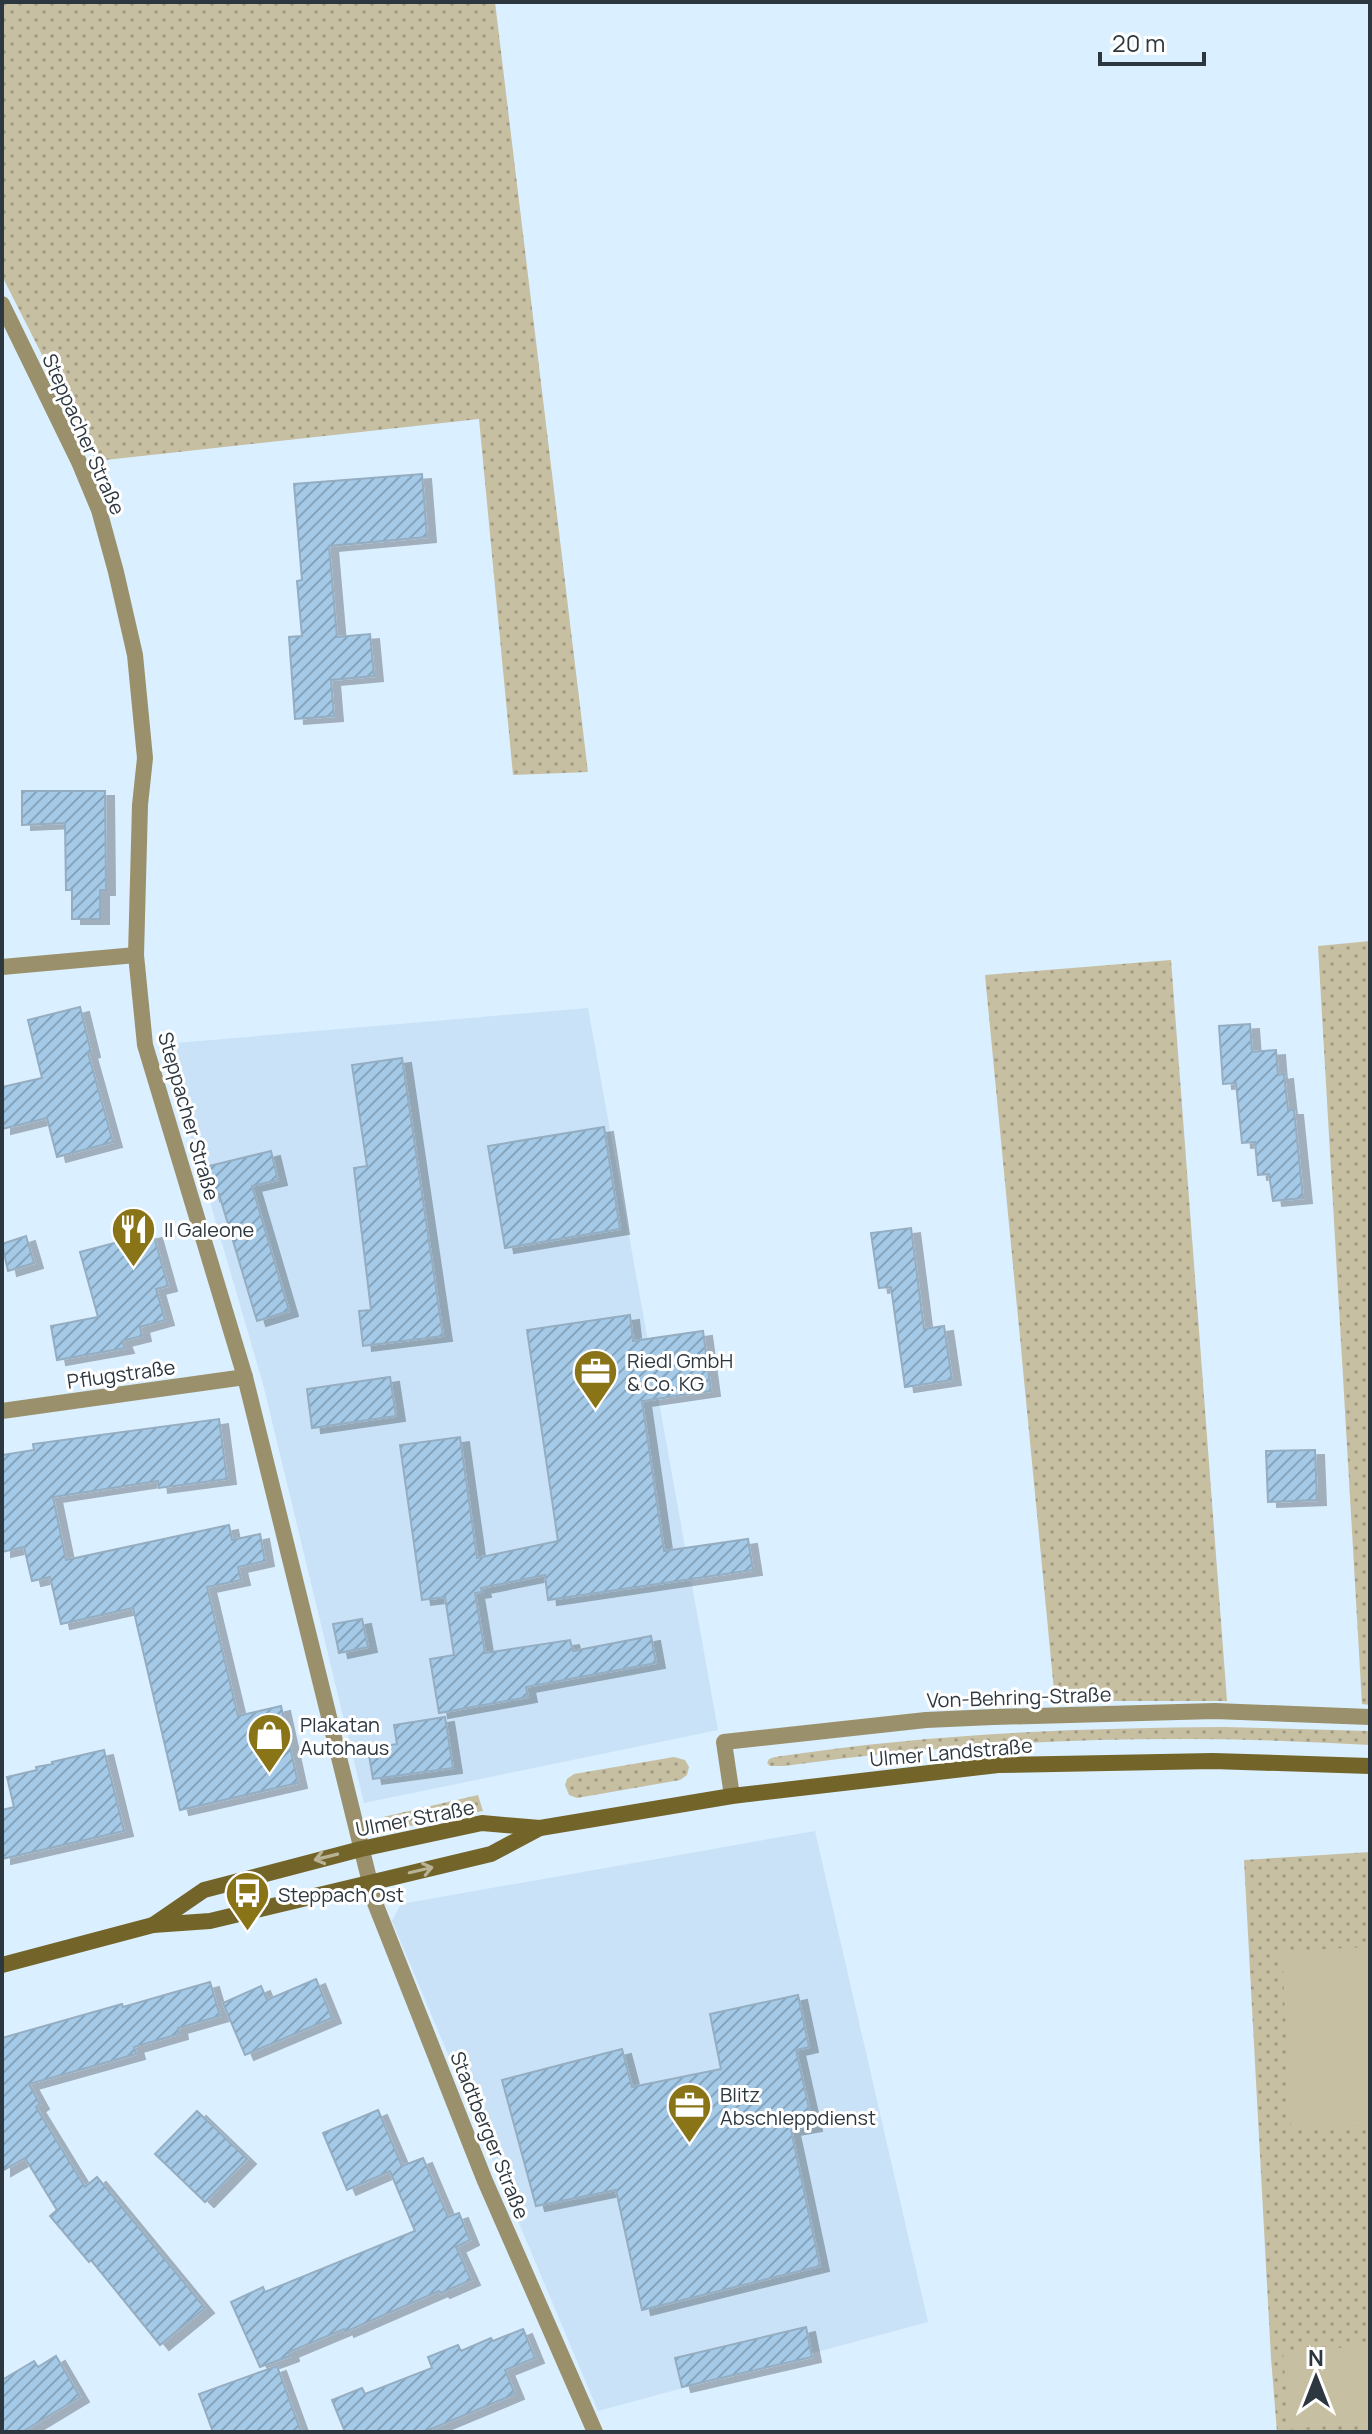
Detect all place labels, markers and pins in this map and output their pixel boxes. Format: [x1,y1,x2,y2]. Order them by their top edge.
restaurant icon: Il Galeone [109,1205,157,1268]
place label: Il Galeone [164,1216,254,1243]
place label: Riedl GmbH & Co. KG [627,1347,733,1397]
office icon: Riedl GmbH & Co. KG [572,1348,620,1411]
place label: Plakatan Autohaus [300,1711,389,1761]
shop icon: Plakatan Autohaus [245,1712,293,1775]
bus stop icon: Steppach Ost [223,1870,271,1933]
place label: Steppach Ost [278,1881,404,1908]
place label: Blitz Abschleppdienst [720,2081,876,2131]
office icon: Blitz Abschleppdienst [665,2082,713,2145]

